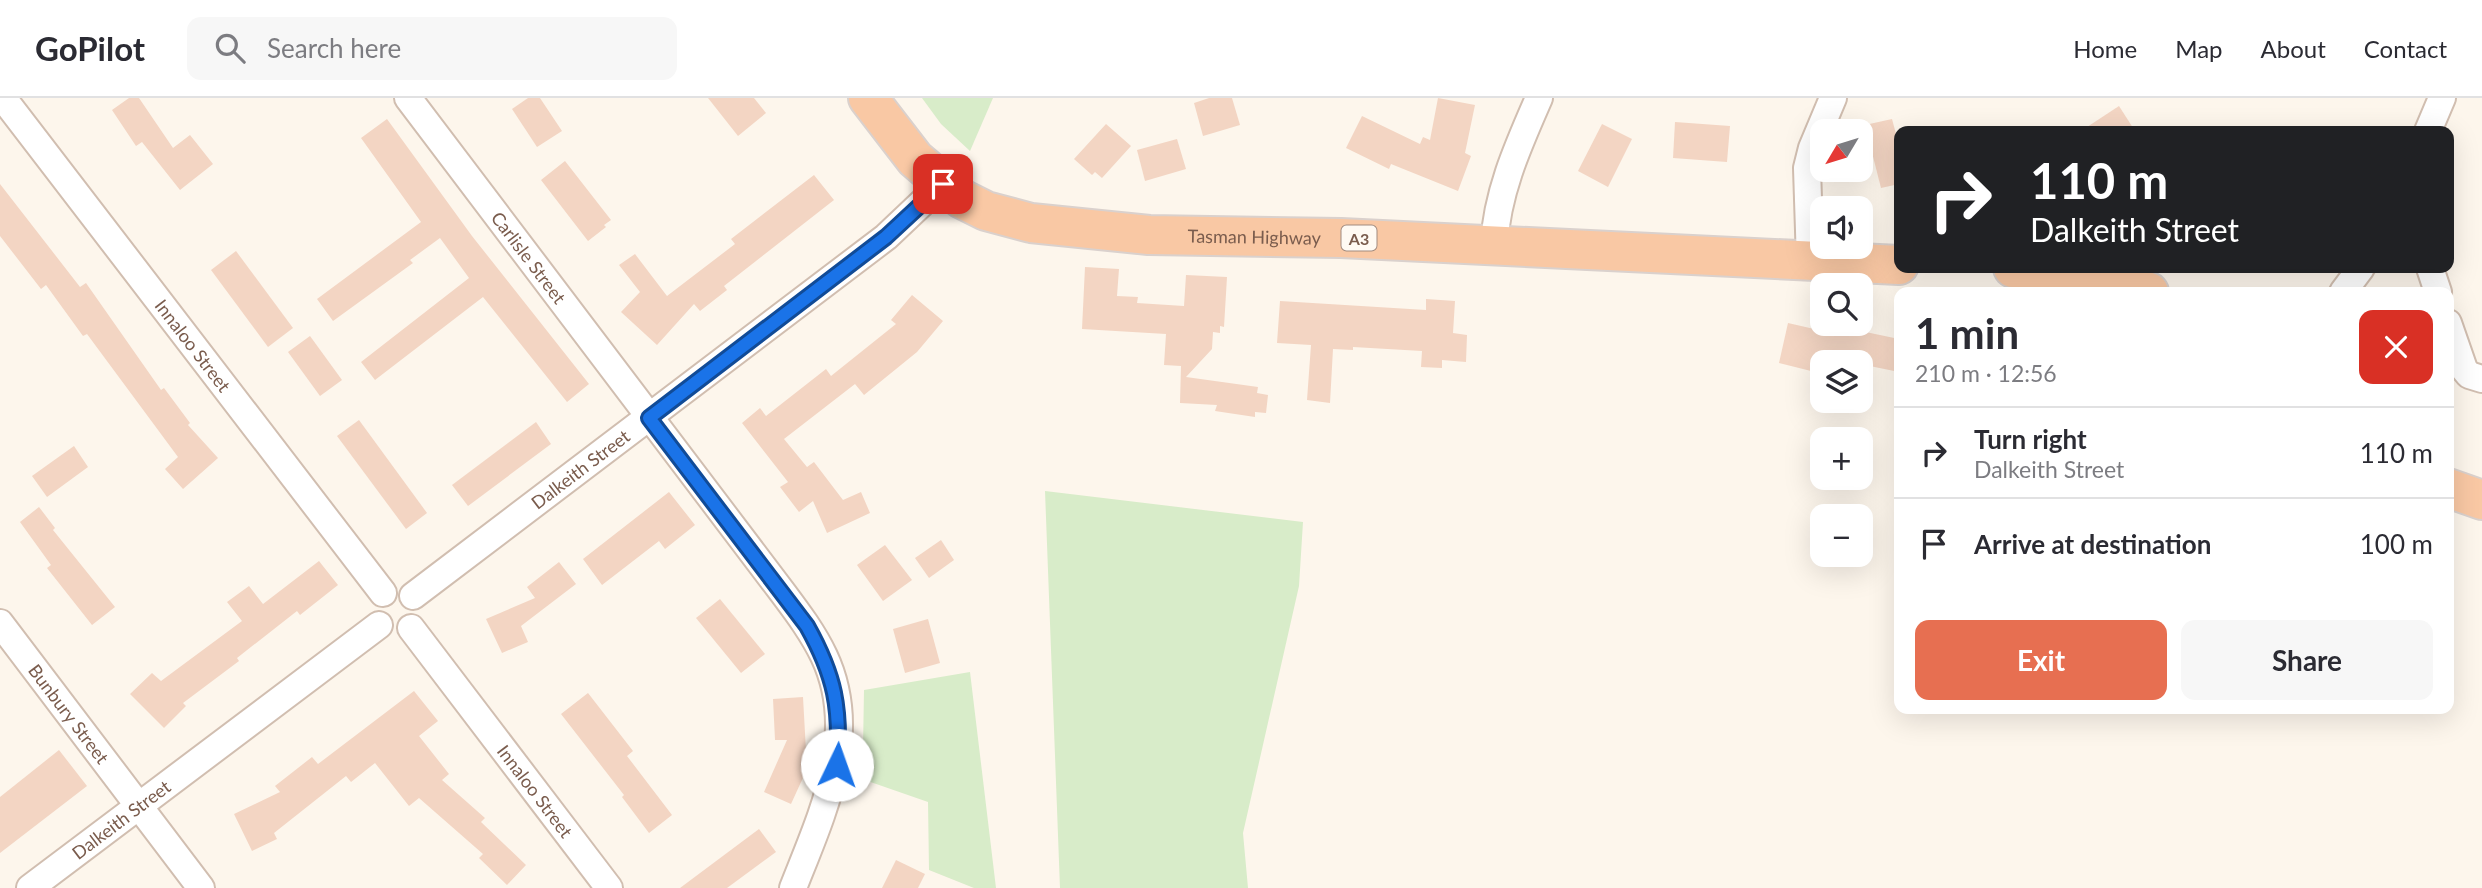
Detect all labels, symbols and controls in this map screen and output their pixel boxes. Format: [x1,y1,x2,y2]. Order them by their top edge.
search box [187,17,677,80]
text: GoPilot [35,28,145,68]
icon: search [211,29,249,67]
text: Search here [267,32,401,64]
text: Home [2073,34,2137,63]
text: Map [2175,34,2223,63]
text: About [2261,34,2326,63]
text: Contact [2364,34,2447,63]
north arrow [1810,119,1872,182]
map controls [1810,119,1873,567]
text: 110 m [2030,151,2168,209]
pin [913,154,973,214]
icon: right [1915,154,2006,245]
icon: arrive [924,165,962,203]
button: sound [1810,196,1873,259]
street label: Carlisle Street [487,207,571,308]
text: Dalkeith Street [2030,210,2239,249]
street label: Tasman Highway [1188,225,1322,249]
road number: A3 [1342,226,1376,250]
button: search [1810,273,1873,336]
street label: Innaloo Street [151,295,236,397]
text: 1 min [1915,308,2019,358]
button: close [2359,310,2433,384]
button: layers [1810,350,1873,413]
text: 210 m · 12:56 [1915,359,2057,387]
text: Turn right [1974,423,2087,455]
street label: Dalkeith Street [527,424,634,513]
button: + [1810,427,1873,490]
icon: right [1915,434,1953,472]
text: 110 m [2360,437,2433,469]
text: Dalkeith Street [1974,455,2124,483]
button: − [1810,504,1873,567]
icon: arrive [1915,525,1953,563]
text: Arrive at destination [1974,528,2211,560]
text: 100 m [2360,528,2433,560]
button: Exit [1915,620,2167,700]
button: Share [2181,620,2433,700]
street label: Bunbury Street [24,660,114,768]
position arrow [800,728,874,802]
street label: Innaloo Street [493,740,578,842]
street label: Dalkeith Street [67,775,175,864]

